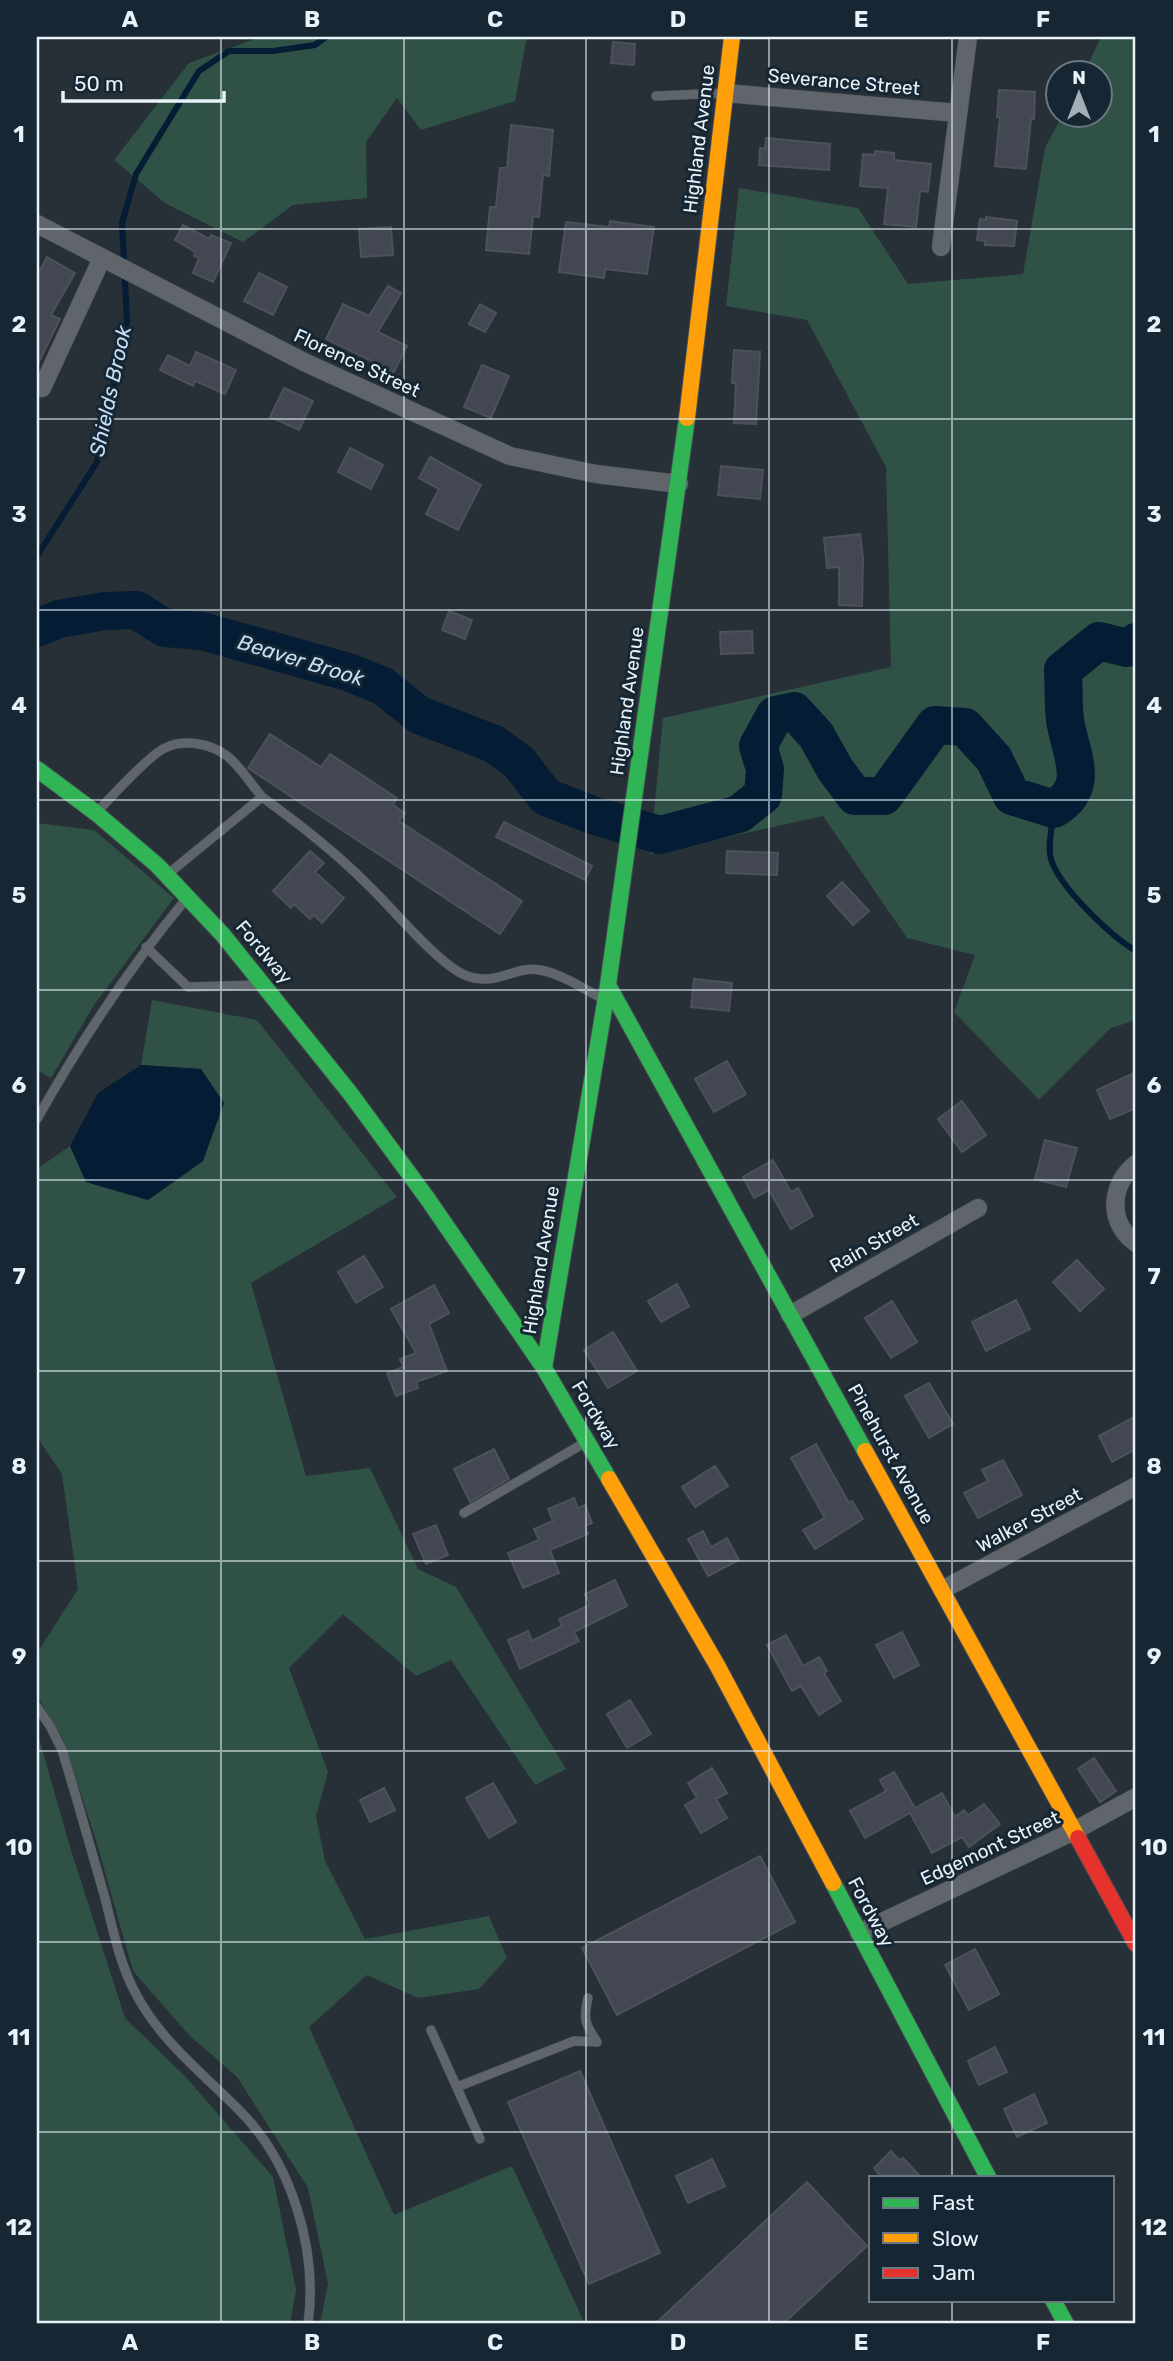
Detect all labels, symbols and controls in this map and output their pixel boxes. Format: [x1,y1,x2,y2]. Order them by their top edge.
text: A [122,5,139,33]
text: B [304,5,320,33]
text: C [487,5,503,33]
text: D [670,5,686,33]
text: E [854,5,868,33]
text: F [1036,5,1050,33]
scale bar [63,60,224,104]
north arrow [1044,60,1114,130]
street label: Highland Avenue [678,63,720,215]
street label: Severance Street [767,64,922,100]
text: N [1072,66,1086,89]
text: 50 m [74,71,124,96]
text: 1 [13,120,25,148]
text: 1 [1148,120,1160,148]
text: 2 [12,310,26,338]
text: 2 [1147,310,1161,338]
water label: Shields Brook [84,322,136,459]
street label: Florence Street [290,324,424,403]
text: 3 [11,500,27,528]
text: 3 [1146,500,1162,528]
street label: Highland Avenue [605,625,649,777]
water label: Beaver Brook [235,629,368,691]
text: 4 [11,691,27,719]
text: 4 [1146,691,1162,719]
text: 5 [12,881,27,909]
text: 5 [1147,881,1162,909]
street label: Fordway [231,916,297,988]
text: 6 [12,1071,27,1099]
text: 6 [1147,1071,1162,1099]
street label: Highland Avenue [518,1184,564,1336]
street label: Rain Street [826,1208,923,1278]
text: 7 [12,1262,26,1290]
text: 7 [1147,1262,1161,1290]
street label: Fordway [567,1377,625,1453]
street label: Pinehurst Avenue [843,1380,939,1528]
text: 8 [11,1452,27,1480]
text: 8 [1146,1452,1162,1480]
street label: Walker Street [972,1482,1086,1557]
text: 9 [12,1642,26,1670]
text: 9 [1147,1642,1161,1670]
street label: Edgemont Street [917,1805,1064,1890]
text: 10 [5,1833,33,1861]
text: 10 [1140,1833,1168,1861]
street label: Fordway [843,1873,899,1951]
text: 11 [8,2023,30,2051]
text: 11 [1143,2023,1165,2051]
legend [869,2176,1114,2302]
text: Fast [932,2190,974,2215]
text: 12 [6,2213,32,2241]
text: 12 [1141,2213,1167,2241]
text: Slow [932,2226,979,2251]
text: Jam [932,2260,976,2285]
text: A [122,2328,139,2356]
text: B [304,2328,320,2356]
text: C [487,2328,503,2356]
text: D [670,2328,686,2356]
text: E [854,2328,868,2356]
text: F [1036,2328,1050,2356]

